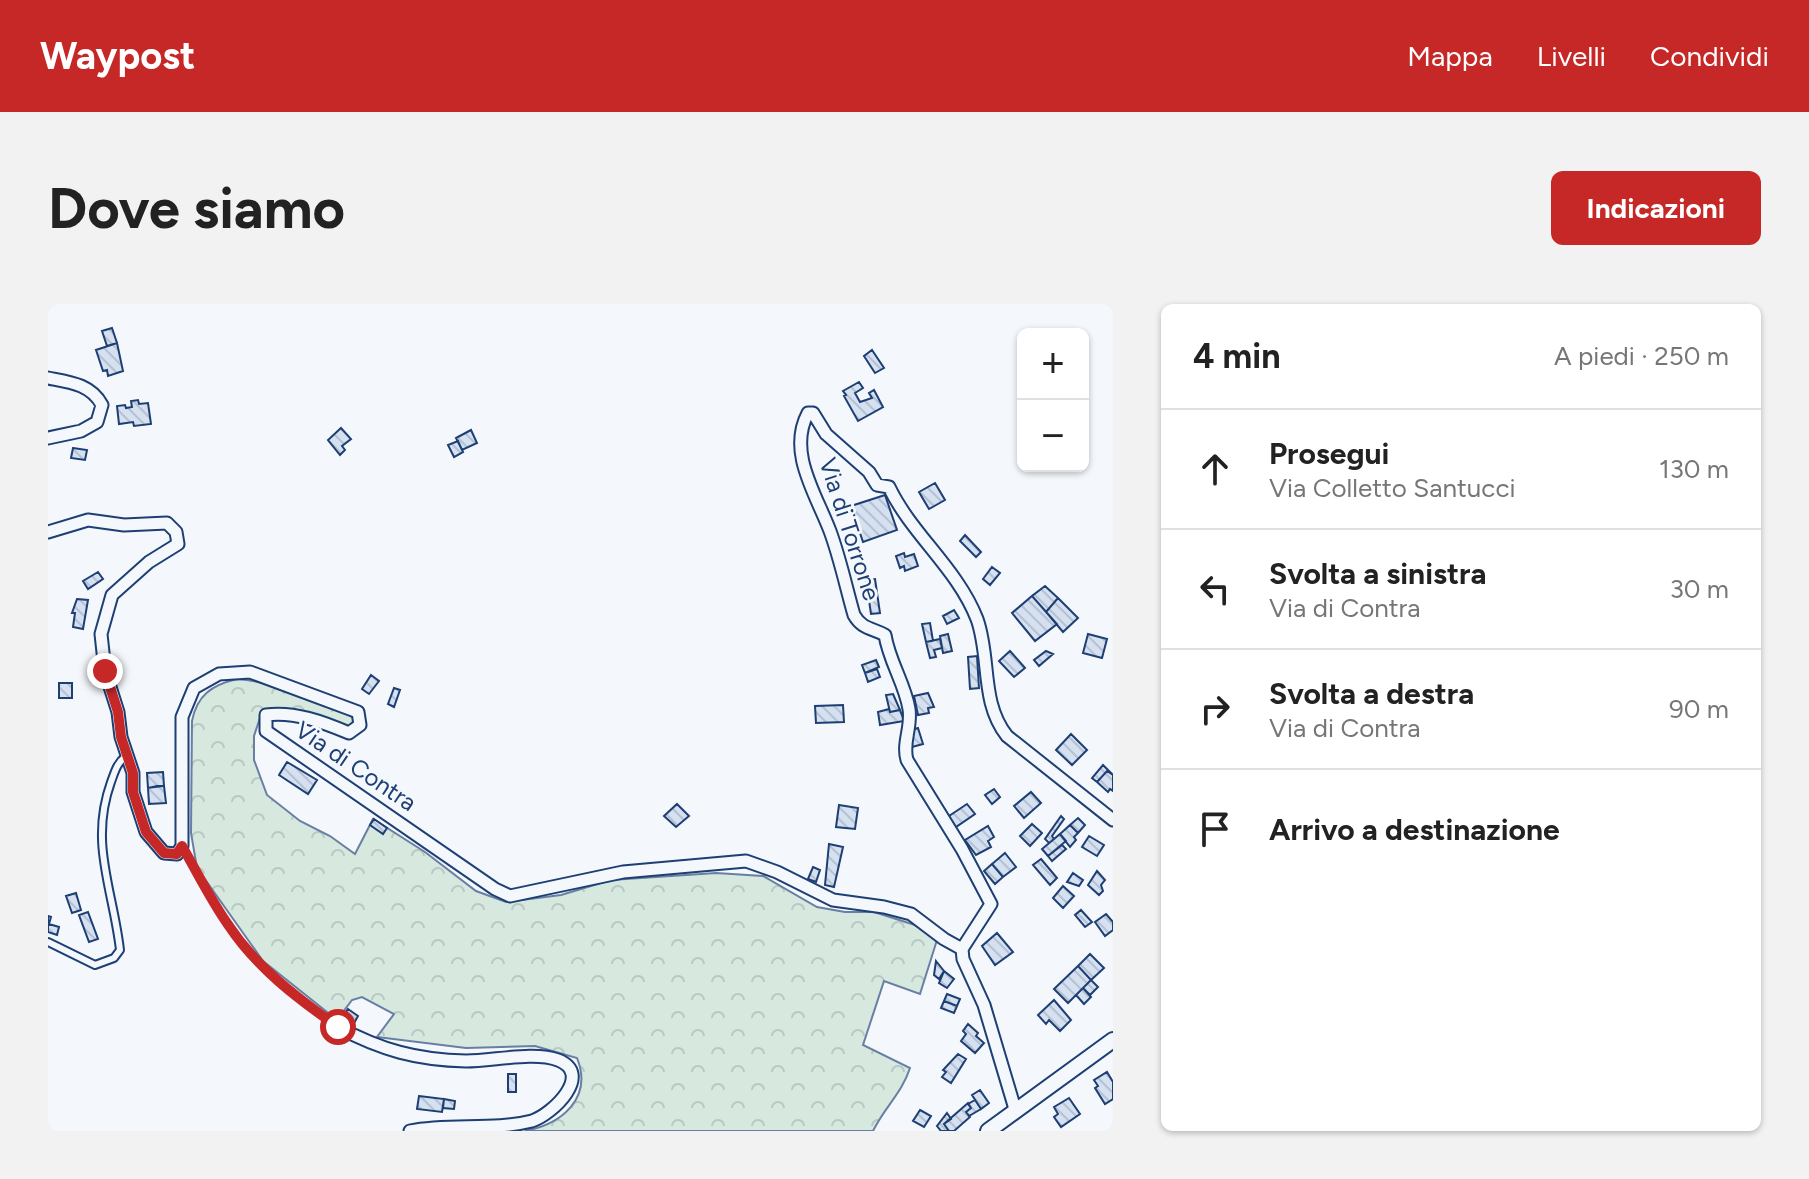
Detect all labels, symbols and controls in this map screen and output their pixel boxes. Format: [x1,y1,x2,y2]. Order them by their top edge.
text: Waypost [40,33,195,79]
text: Mappa [1407,39,1493,73]
text: Livelli [1537,39,1606,73]
text: Condividi [1650,39,1769,73]
button: Indicazioni [1551,171,1761,245]
text: Dove siamo [48,175,345,242]
map controls [1017,328,1089,472]
button: + [1017,328,1089,400]
text: 4 min [1193,336,1280,377]
text: A piedi · 250 m [1554,340,1729,372]
button: − [1017,400,1089,472]
text: Prosegui [1269,435,1389,472]
icon: ahead [1193,447,1237,491]
text: 130 m [1659,453,1729,485]
street label: Via di Torrone [813,454,887,604]
text: Via Colletto Santucci [1269,472,1516,504]
text: Svolta a sinistra [1269,555,1486,592]
icon: left [1193,567,1237,611]
text: 30 m [1670,573,1729,605]
text: Via di Contra [1269,592,1421,624]
route end [87,653,123,689]
text: Svolta a destra [1269,675,1474,712]
icon: right [1193,687,1237,731]
text: 90 m [1669,693,1729,725]
text: Via di Contra [1269,712,1421,744]
street label: Via di Contra [290,715,422,817]
icon: arrive [1193,807,1237,851]
text: Arrivo a destinazione [1269,811,1560,848]
route start [320,1009,356,1045]

